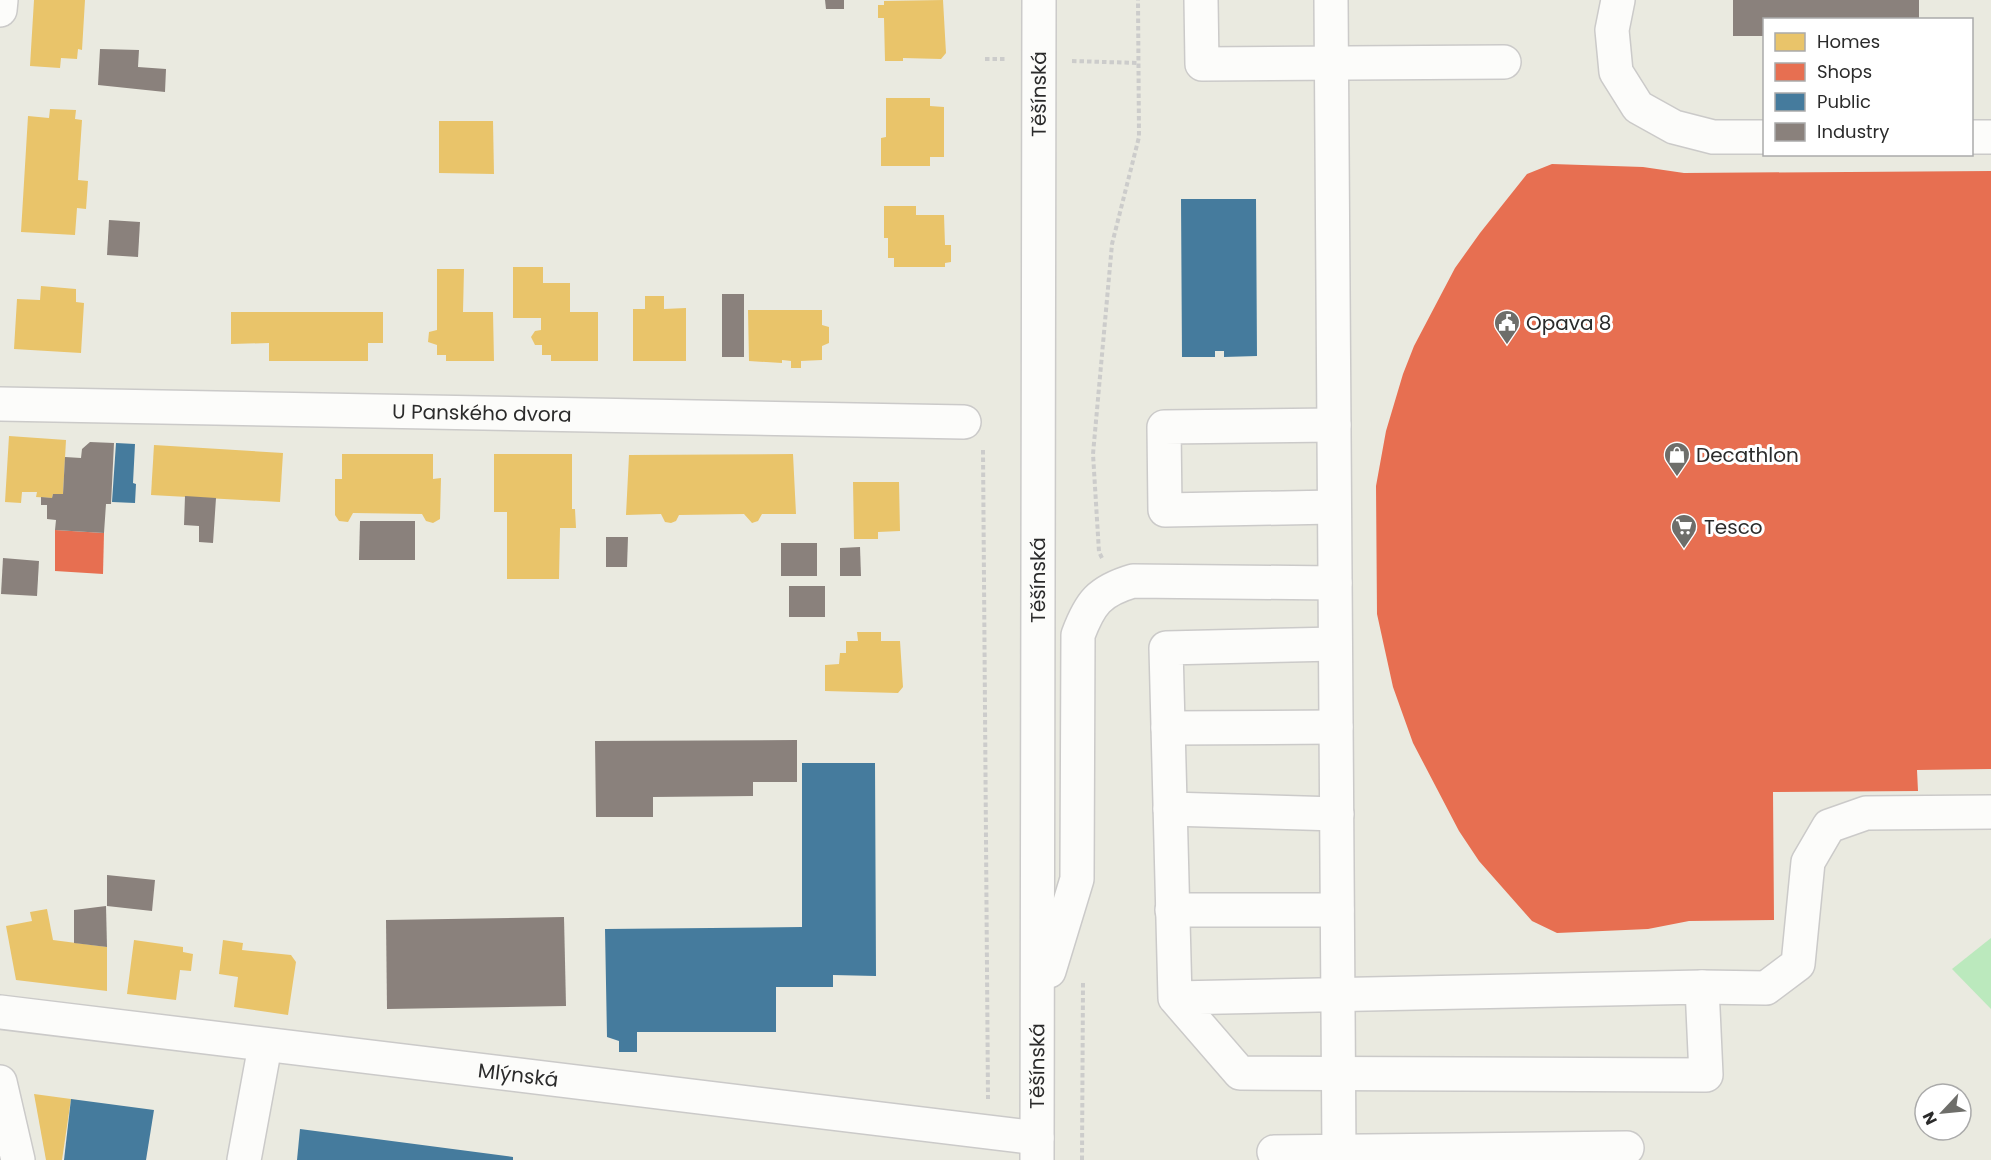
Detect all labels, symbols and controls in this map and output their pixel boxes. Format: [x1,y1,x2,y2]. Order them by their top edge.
legend [1763,18,1973,156]
text: Homes [1817,29,1880,54]
street label: Těšínská [1025,51,1053,137]
text: Shops [1817,59,1872,84]
text: Public [1817,89,1871,114]
text: Industry [1817,119,1889,144]
public building icon: Opava 8 [1492,308,1522,346]
place label: Opava 8 [1526,309,1611,337]
street label: U Panského dvora [392,397,572,429]
shop icon: Decathlon [1662,440,1692,478]
place label: Decathlon [1696,441,1799,469]
supermarket icon: Tesco [1669,512,1699,550]
place label: Tesco [1704,513,1763,541]
street label: Těšínská [1024,537,1052,623]
street label: Těšínská [1023,1023,1051,1109]
street label: Mlýnská [477,1056,560,1094]
north arrow [1913,1082,1973,1142]
text: N [1917,1108,1943,1129]

